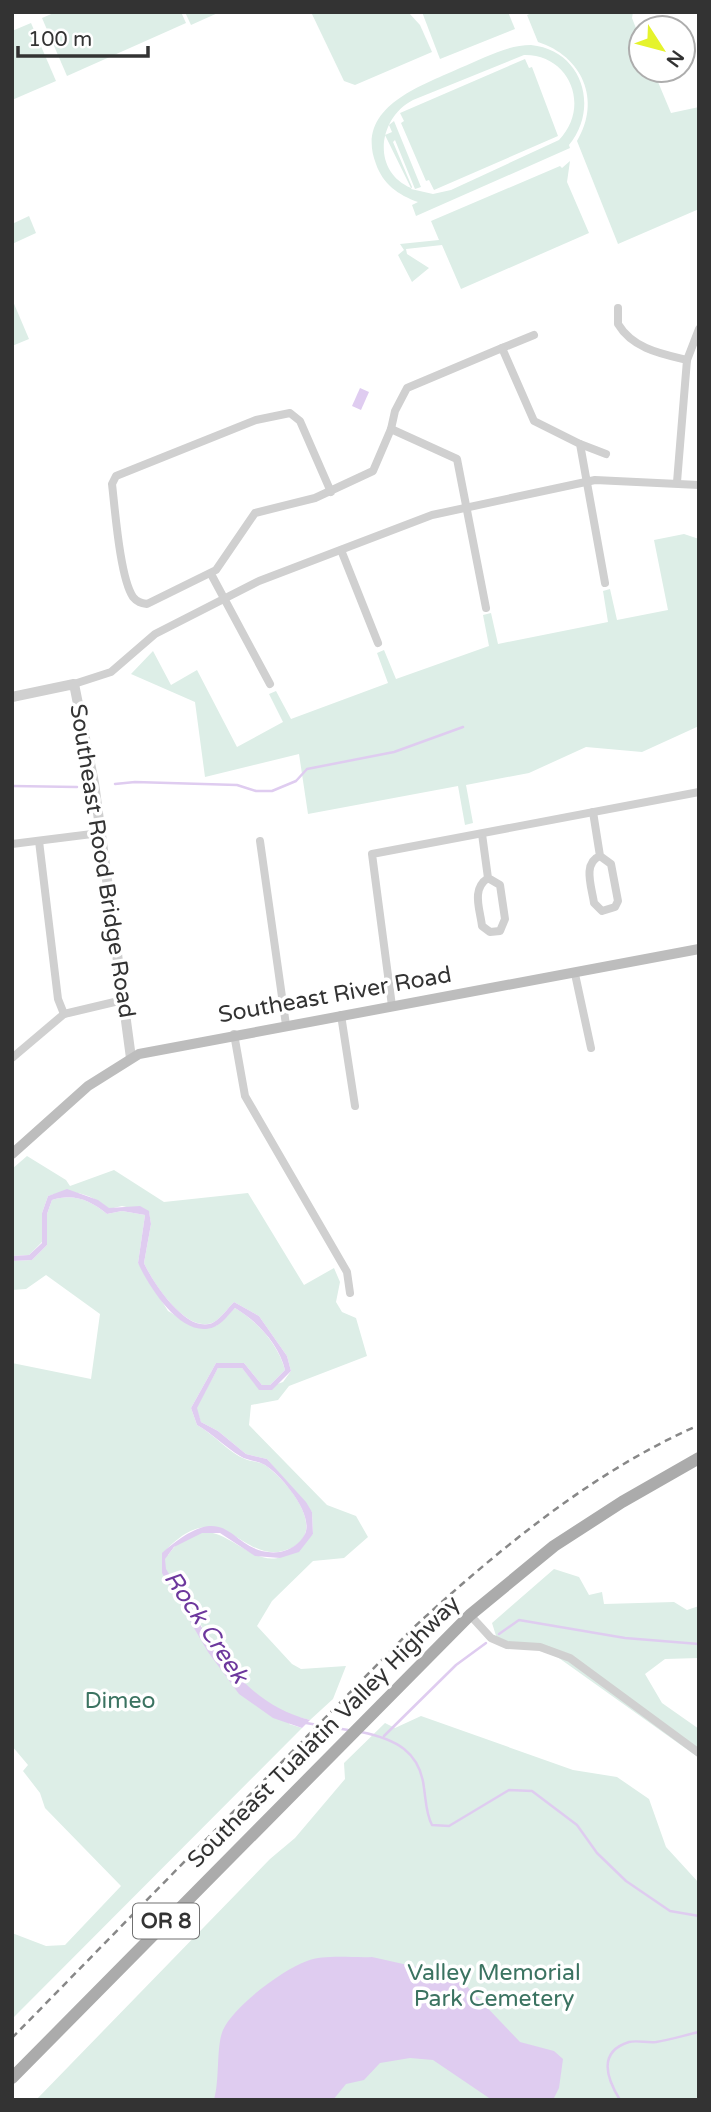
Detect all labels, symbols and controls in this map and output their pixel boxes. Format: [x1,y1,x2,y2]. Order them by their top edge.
scale bar [18,14,147,58]
north arrow [627,14,697,84]
text: 100 m [28,27,92,52]
text: N [662,46,688,71]
street label: Southeast Rood Bridge Road [63,702,141,1020]
street label: Southeast River Road [216,961,454,1029]
water label: Rock Creek [158,1565,255,1690]
street label: Southeast Tualatin Valley Highway [182,1590,466,1874]
park label: Dimeo [85,1687,155,1715]
road number: OR 8 [133,1904,199,1938]
park label: Valley Memorial Park Cemetery [407,1959,581,2013]

